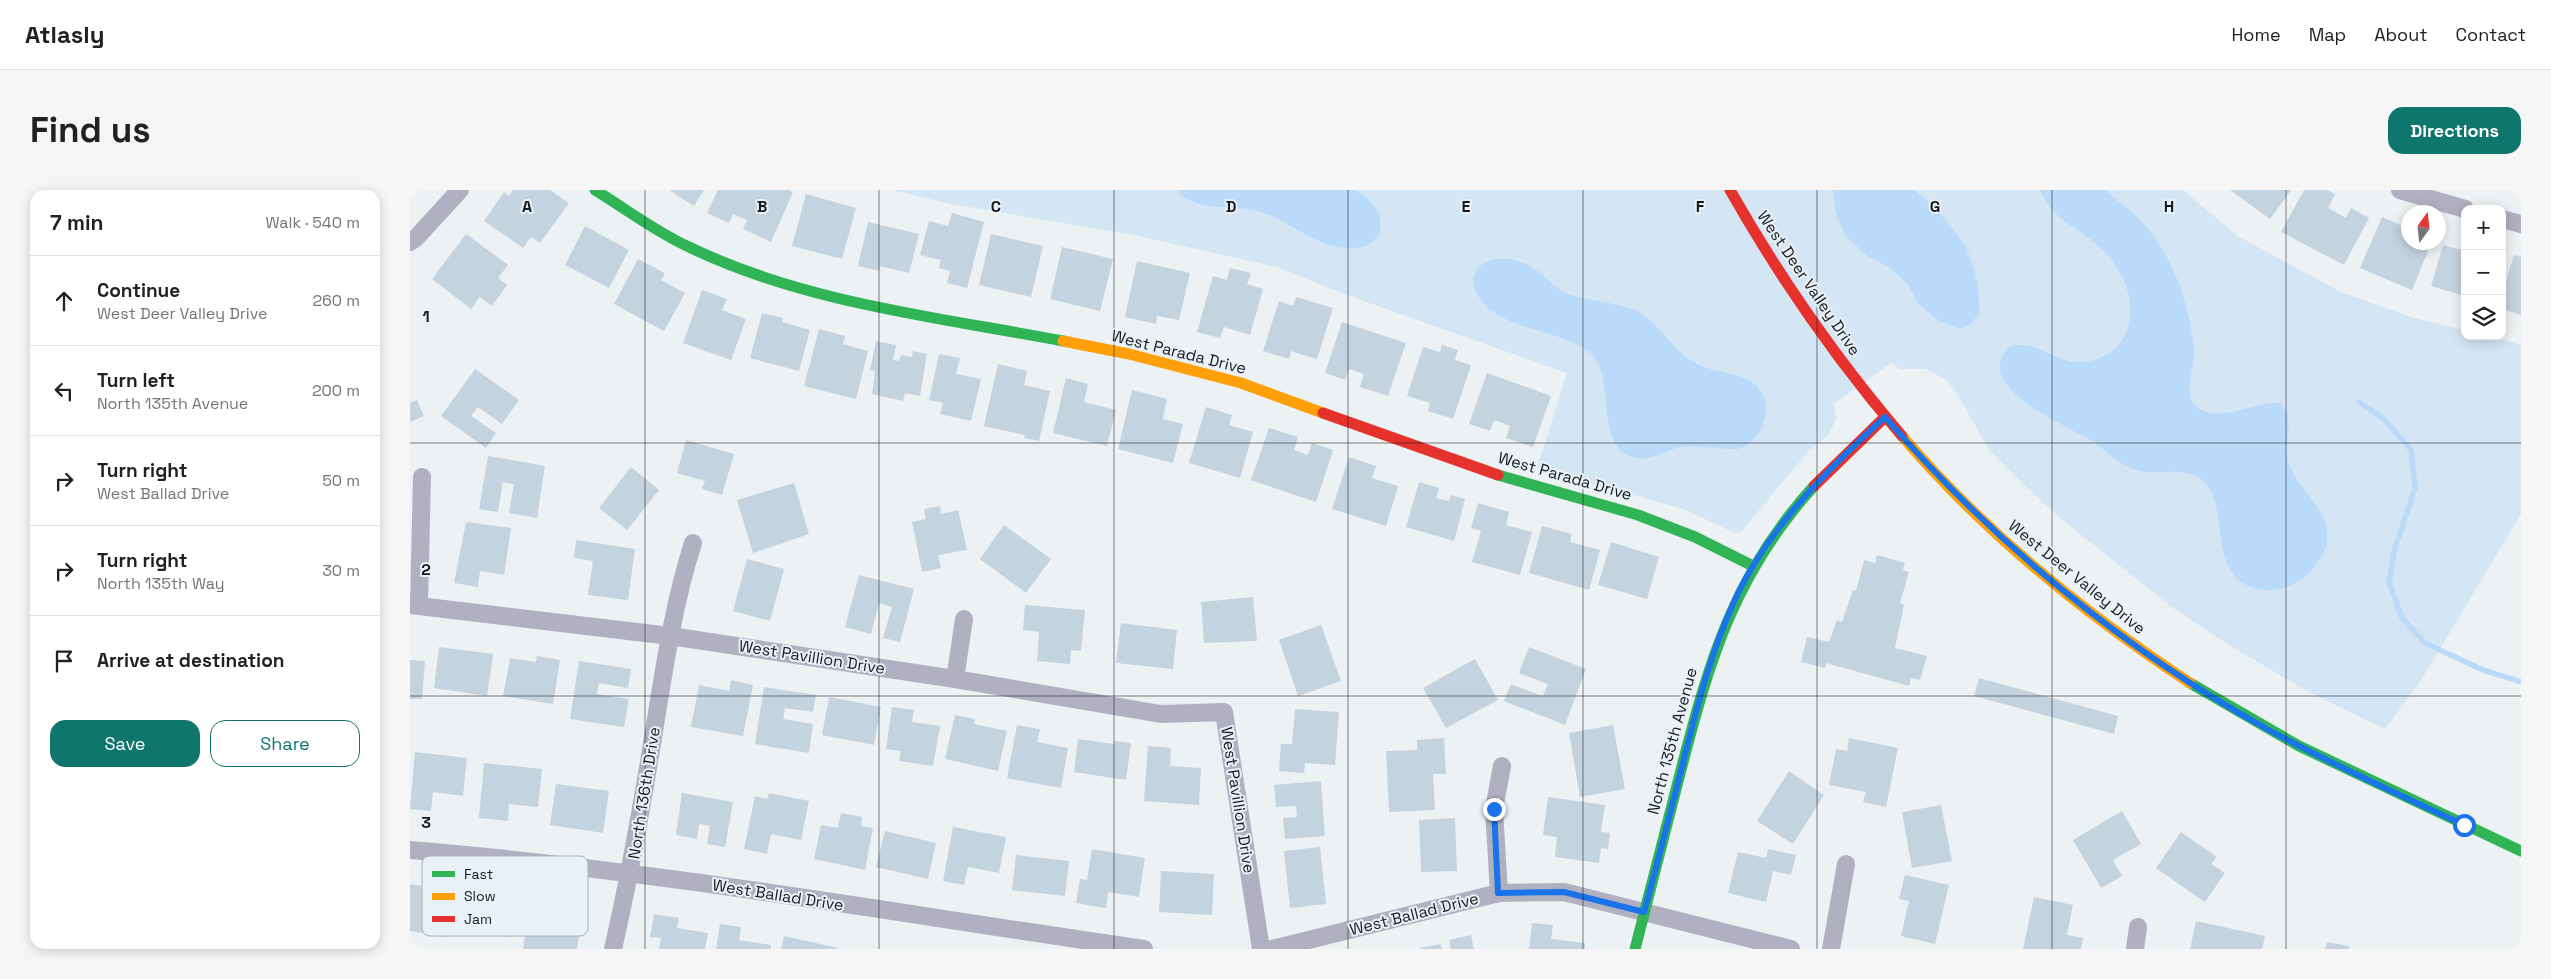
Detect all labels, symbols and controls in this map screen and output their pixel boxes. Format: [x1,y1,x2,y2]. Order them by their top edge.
text: Atlasly [25,19,104,50]
text: Home [2232,23,2281,46]
text: Map [2309,23,2346,46]
text: About [2374,23,2428,46]
text: Contact [2456,23,2526,46]
button: Directions [2388,107,2521,154]
text: Find us [30,108,151,152]
text: A [522,196,532,217]
text: B [757,196,767,217]
text: C [991,196,1001,217]
text: D [1226,196,1236,217]
text: E [1462,196,1471,217]
text: F [1696,196,1705,217]
text: G [1930,196,1940,217]
text: H [2164,196,2174,217]
north arrow [2401,205,2446,250]
map controls [2461,205,2506,340]
button: + [2461,205,2506,250]
street label: West Deer Valley Drive [1753,206,1865,360]
text: 7 min [50,209,103,236]
text: Walk · 540 m [266,212,360,233]
button: − [2461,250,2506,295]
text: Continue [97,278,180,303]
icon: ahead [50,287,78,315]
text: 260 m [312,290,360,311]
button: layers [2461,295,2506,340]
text: West Deer Valley Drive [97,303,268,324]
text: 1 [422,306,430,327]
street label: West Parada Drive [1109,325,1249,379]
text: Turn left [97,368,175,393]
icon: left [50,377,78,405]
text: 200 m [312,380,360,401]
text: North 135th Avenue [97,393,248,414]
street label: West Parada Drive [1496,447,1634,505]
text: Turn right [97,458,187,483]
icon: right [50,467,78,495]
text: 50 m [322,470,360,491]
text: West Ballad Drive [97,483,229,504]
street label: West Deer Valley Drive [2004,515,2150,639]
text: Turn right [97,548,187,573]
icon: right [50,557,78,585]
text: 2 [421,559,431,580]
text: 30 m [322,560,360,581]
text: North 135th Way [97,573,225,594]
street label: West Pavillion Drive [737,635,887,679]
icon: arrive [50,647,78,675]
text: Arrive at destination [97,648,285,673]
street label: North 135th Avenue [1642,665,1702,817]
button: Save [50,720,200,767]
button: Share [210,720,360,767]
street label: North 136th Drive [623,725,665,861]
street label: West Pavillion Drive [1216,725,1260,875]
route end [1483,798,1506,821]
text: 3 [421,812,431,833]
route start [2453,814,2476,837]
legend [422,856,588,936]
text: Fast [464,865,493,883]
street label: West Ballad Drive [711,874,845,916]
text: Slow [464,887,496,905]
street label: West Ballad Drive [1347,888,1481,940]
text: Jam [464,910,492,928]

